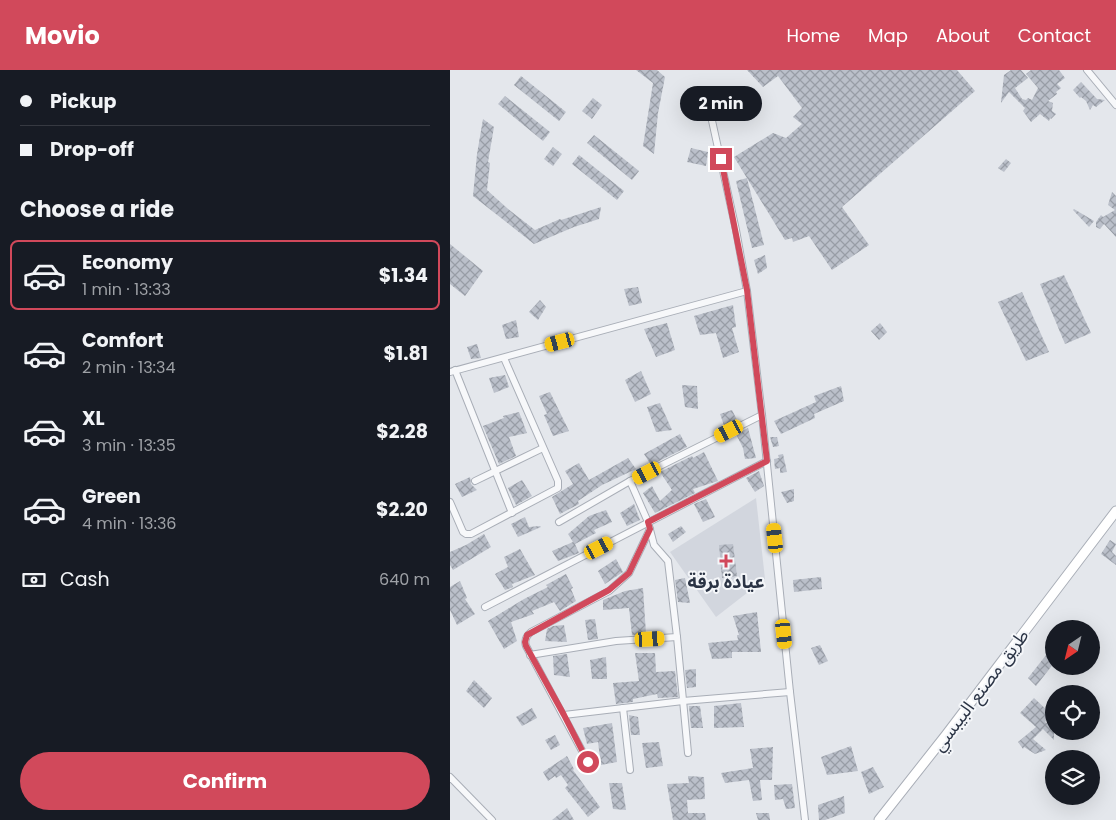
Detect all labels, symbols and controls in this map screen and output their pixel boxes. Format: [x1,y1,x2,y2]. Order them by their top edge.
text: Movio [25,19,100,52]
text: Home [786,23,840,48]
text: Map [868,23,908,48]
text: About [936,23,990,48]
text: Contact [1018,23,1091,48]
callout: 2 min [680,87,762,122]
text: Pickup [50,88,116,115]
text: 2 min [699,92,743,115]
text: Drop-off [50,136,134,163]
route end [710,148,732,170]
text: Choose a ride [20,194,174,225]
text: Economy [82,249,173,276]
icon: car [22,253,67,298]
text: $1.34 [379,262,428,289]
text: 1 min · 13:33 [82,278,171,301]
text: Comfort [82,327,164,354]
icon: car [22,331,67,376]
car [543,331,576,353]
text: $1.81 [384,340,428,367]
text: 2 min · 13:34 [82,356,176,379]
text: XL [82,405,105,432]
icon: car [22,409,67,454]
text: $2.28 [376,418,428,445]
car [712,418,745,444]
text: 3 min · 13:35 [82,434,176,457]
car [630,460,663,486]
text: Green [82,483,141,510]
icon: car [22,487,67,532]
text: $2.20 [376,496,428,523]
text: 4 min · 13:36 [82,512,176,535]
car [765,522,784,554]
car [582,535,615,561]
marker: عيادة برقة [719,554,733,568]
icon: cash [20,566,48,594]
text: Cash [60,566,110,593]
text: 640 m [379,568,430,591]
place label: عيادة برقة [687,569,765,594]
car [774,618,793,650]
north arrow [1045,620,1100,675]
map controls [1045,620,1100,805]
street label: طريق مصنع البيبسي [926,624,1036,757]
car [634,631,665,647]
button: locate [1045,685,1100,740]
button: layers [1045,750,1100,805]
route start [577,751,599,773]
button: Confirm [20,752,430,810]

